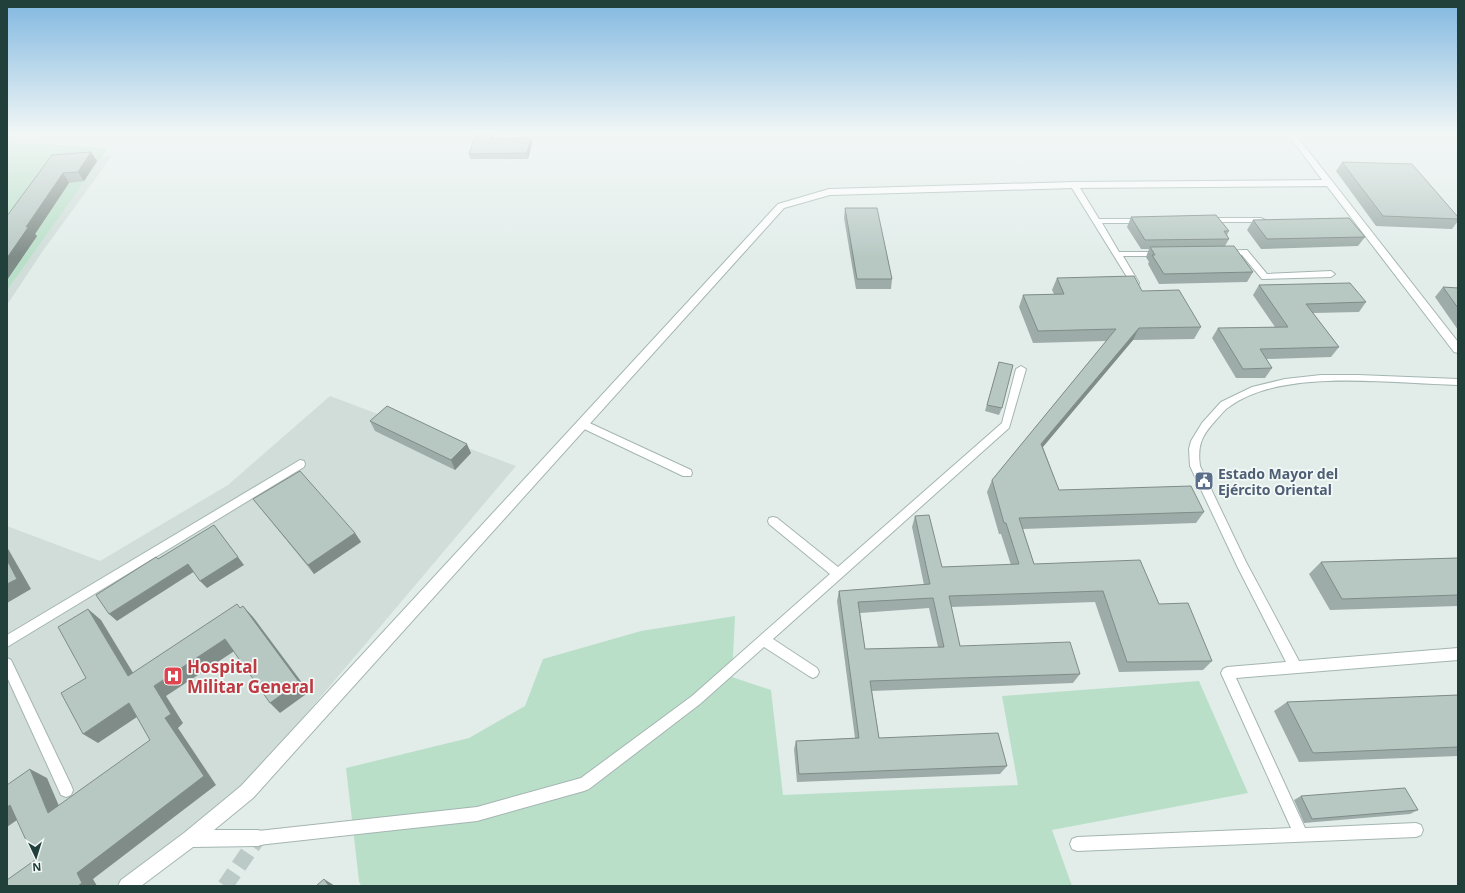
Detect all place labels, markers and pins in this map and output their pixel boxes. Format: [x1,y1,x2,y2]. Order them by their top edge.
place label: Estado Mayor del Ejército Oriental [1218,464,1338,499]
public building icon: Estado Mayor del Ejército Oriental [1193,470,1215,492]
place label: Hospital Militar General [187,655,314,698]
hospital icon: Hospital Militar General [162,665,184,687]

